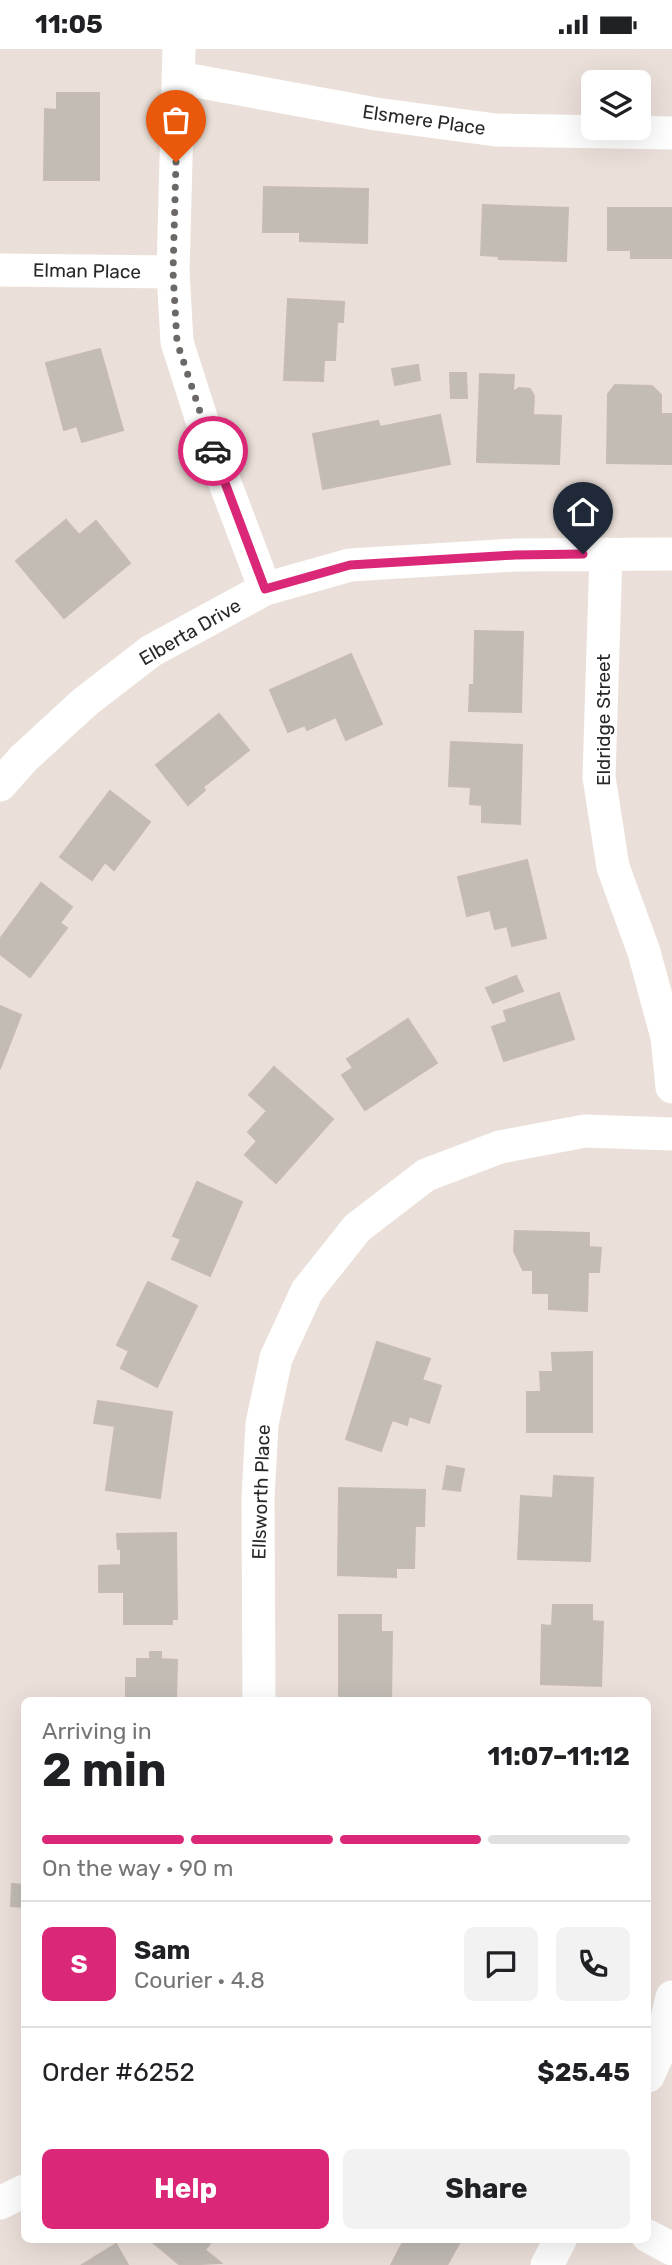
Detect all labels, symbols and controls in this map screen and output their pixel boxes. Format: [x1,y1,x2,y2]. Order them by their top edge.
text: 11:05 [35,9,103,40]
map controls [581,70,651,140]
button: layers [581,70,651,140]
pin [146,90,206,162]
street label: Elsmere Place [361,100,487,140]
icon: bag [157,101,195,139]
street label: Elman Place [33,259,141,283]
courier [178,416,248,486]
icon: car [194,432,232,470]
pin [553,482,613,554]
icon: home [564,493,602,531]
street label: Elberta Drive [135,594,245,670]
street label: Eldridge Street [592,653,615,786]
street label: Ellsworth Place [247,1424,275,1560]
text: Arriving in [42,1717,152,1745]
text: 11:07–11:12 [487,1741,630,1772]
text: 2 min [42,1743,167,1798]
text: On the way · 90 m [42,1854,233,1882]
button: chat [464,1927,538,2001]
button: phone [556,1927,630,2001]
text: Sam [134,1935,190,1966]
text: S [70,1949,88,1980]
text: Courier · 4.8 [134,1966,265,1994]
text: Order #6252 [42,2057,195,2088]
text: $25.45 [537,2057,630,2088]
button: Help [42,2149,329,2229]
button: Share [343,2149,630,2229]

